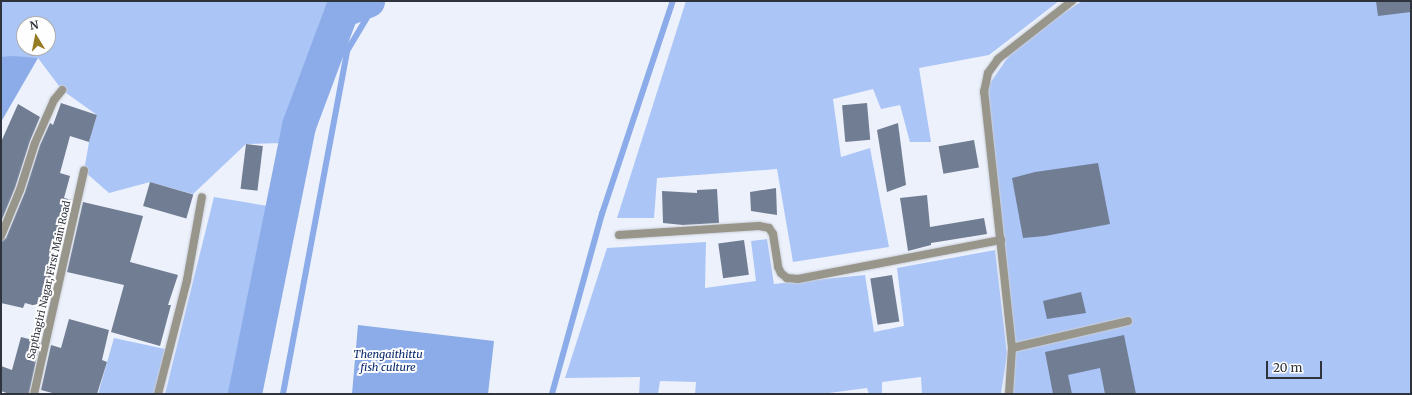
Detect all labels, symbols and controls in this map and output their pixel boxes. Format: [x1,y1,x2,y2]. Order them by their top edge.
north arrow [16,16,56,56]
text: N [29,18,40,33]
street label: Sapthagiri Nagar, First Main Road [25,199,73,361]
water label: Thengaithittu fish culture [353,348,423,374]
scale bar [1268,353,1324,379]
text: 20 m [1273,360,1302,375]

